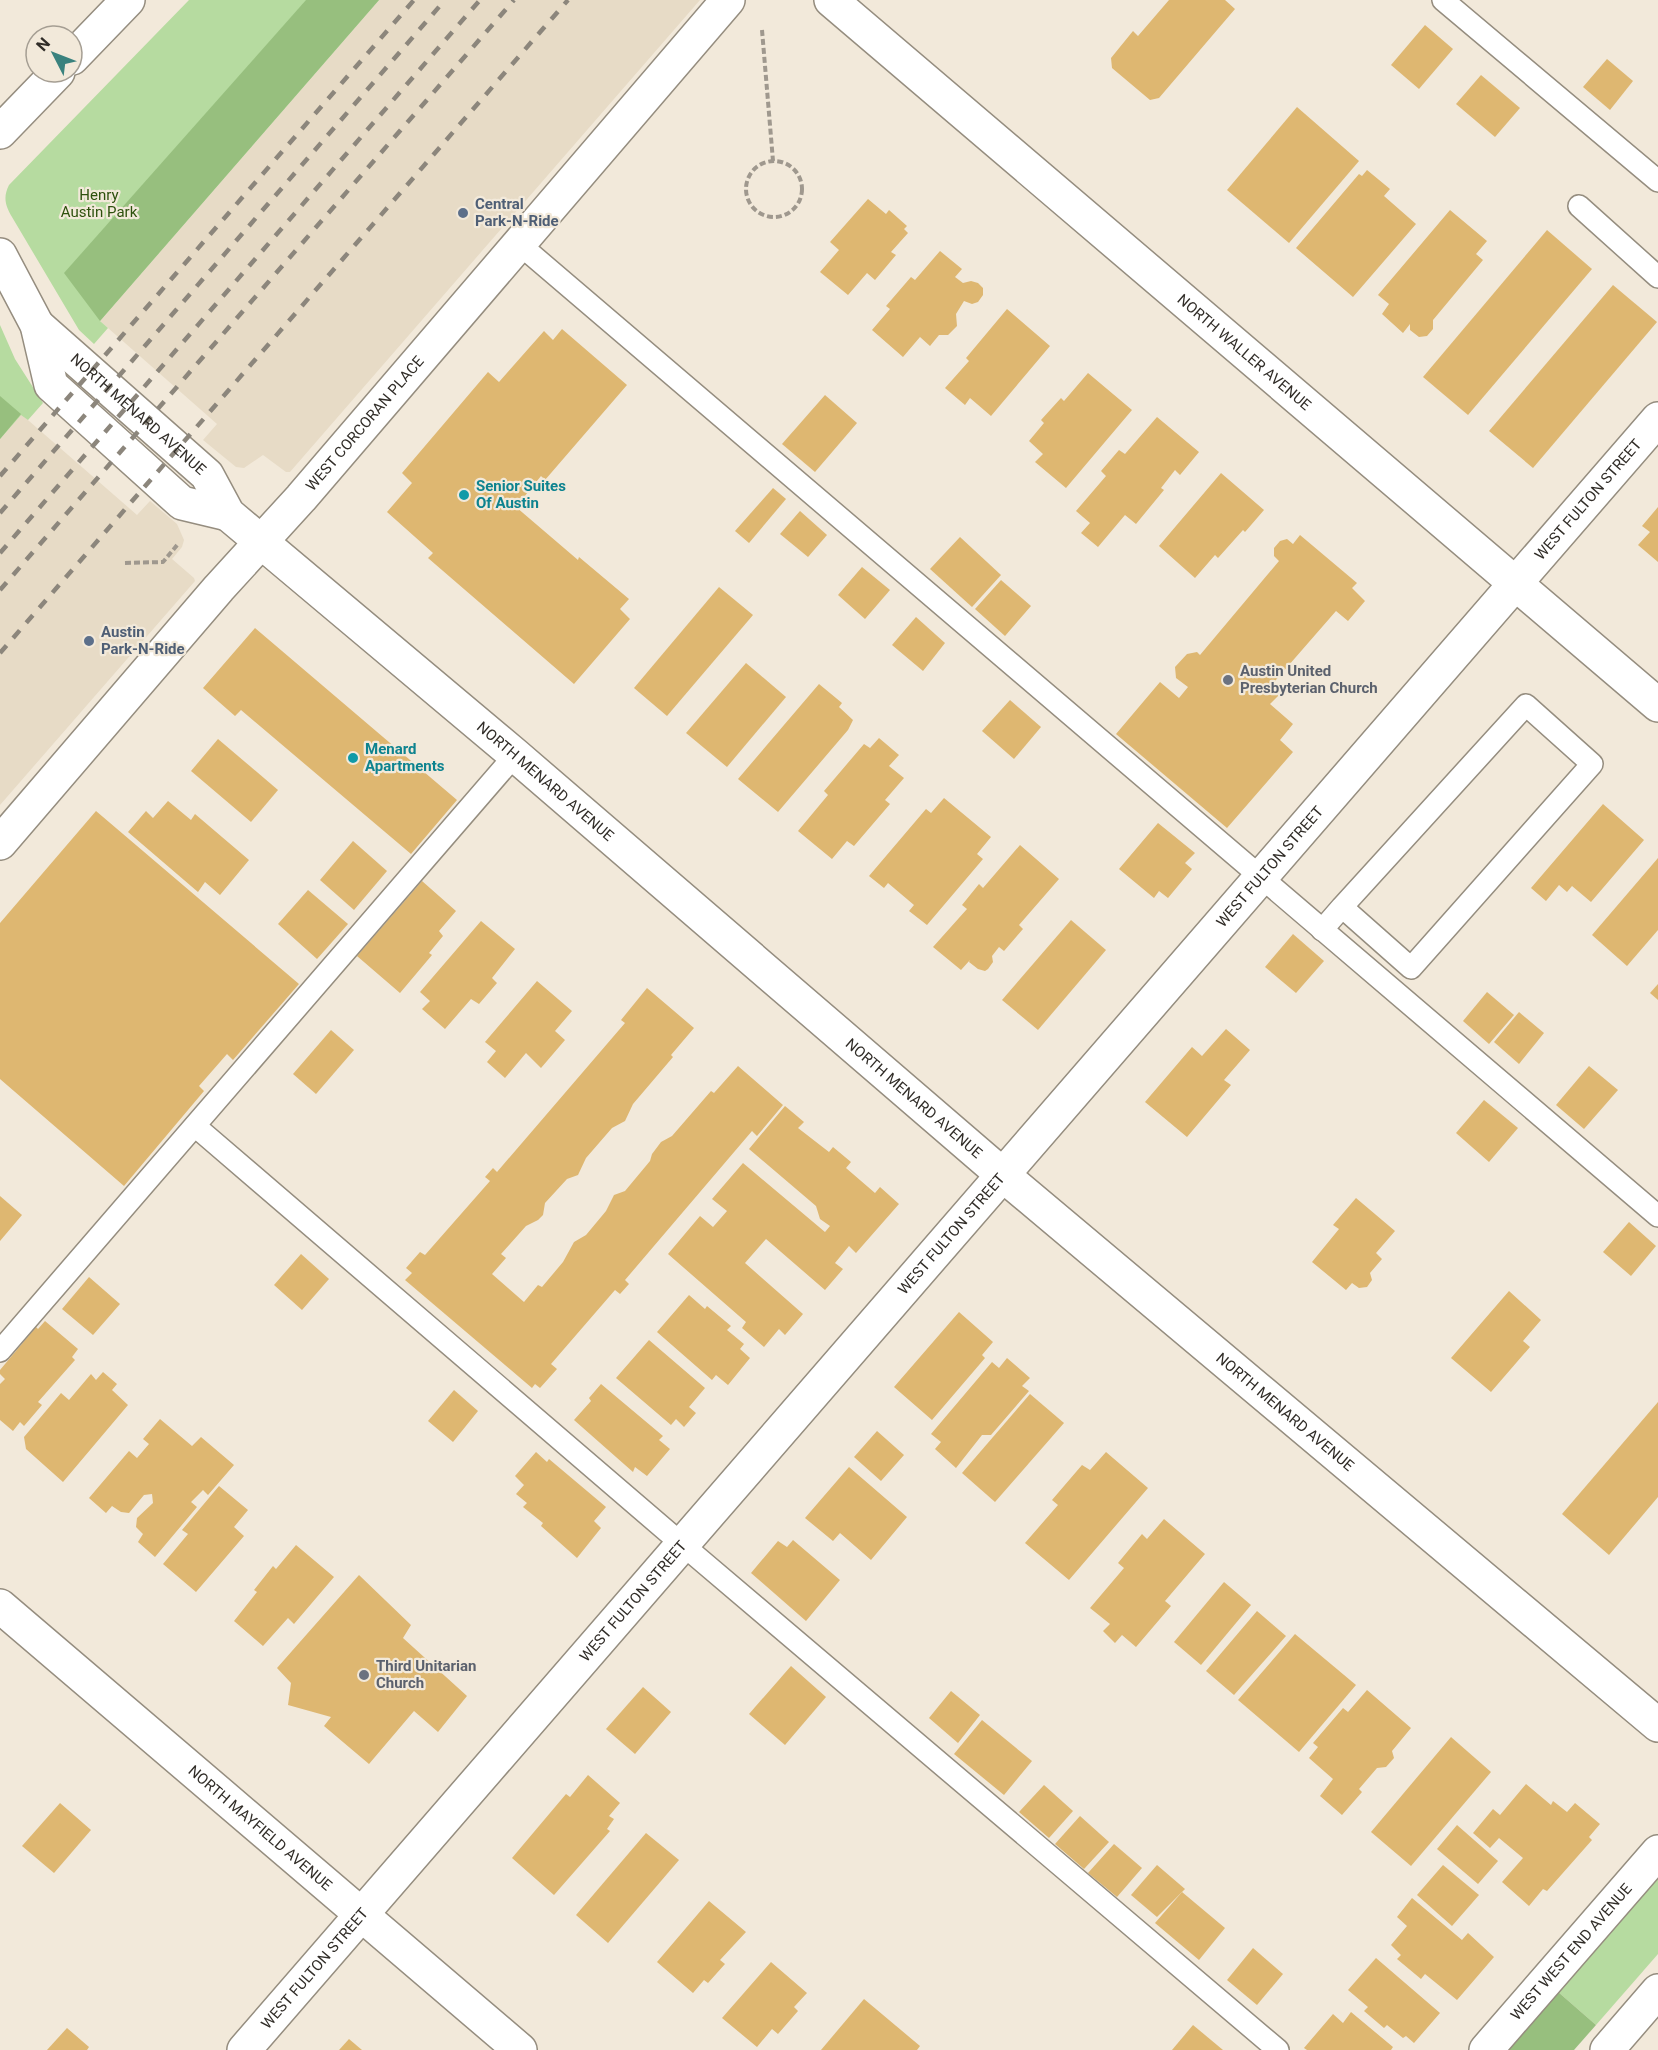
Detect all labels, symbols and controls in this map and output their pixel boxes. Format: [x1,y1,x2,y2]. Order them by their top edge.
north arrow [24,24,84,84]
text: N [32,34,54,55]
park label: Henry Austin Park [61,186,138,221]
place label: Central Park-N-Ride [475,195,559,230]
marker: Central Park-N-Ride [456,206,470,220]
street label: NORTH WALLER AVENUE [1174,290,1315,415]
street label: NORTH MENARD AVENUE [67,350,210,479]
street label: WEST CORCORAN PLACE [302,352,428,495]
street label: WEST FULTON STREET [1531,435,1645,564]
place label: Senior Suites Of Austin [476,477,566,512]
marker: Senior Suites Of Austin [457,488,471,502]
place label: Austin Park-N-Ride [101,623,185,658]
marker: Austin Park-N-Ride [82,634,96,648]
place label: Austin United Presbyterian Church [1240,662,1378,697]
marker: Austin United Presbyterian Church [1221,673,1235,687]
street label: NORTH MENARD AVENUE [473,718,618,845]
place label: Menard Apartments [365,740,445,775]
marker: Menard Apartments [346,751,360,765]
street label: WEST FULTON STREET [1213,803,1327,931]
street label: NORTH MENARD AVENUE [842,1035,986,1162]
street label: WEST FULTON STREET [894,1170,1009,1298]
street label: NORTH MENARD AVENUE [1212,1349,1358,1475]
street label: WEST FULTON STREET [576,1537,690,1665]
place label: Third Unitarian Church [376,1657,476,1692]
marker: Third Unitarian Church [357,1668,371,1682]
street label: NORTH MAYFIELD AVENUE [185,1762,336,1895]
street label: WEST WEST END AVENUE [1507,1879,1636,2024]
street label: WEST FULTON STREET [257,1904,372,2032]

